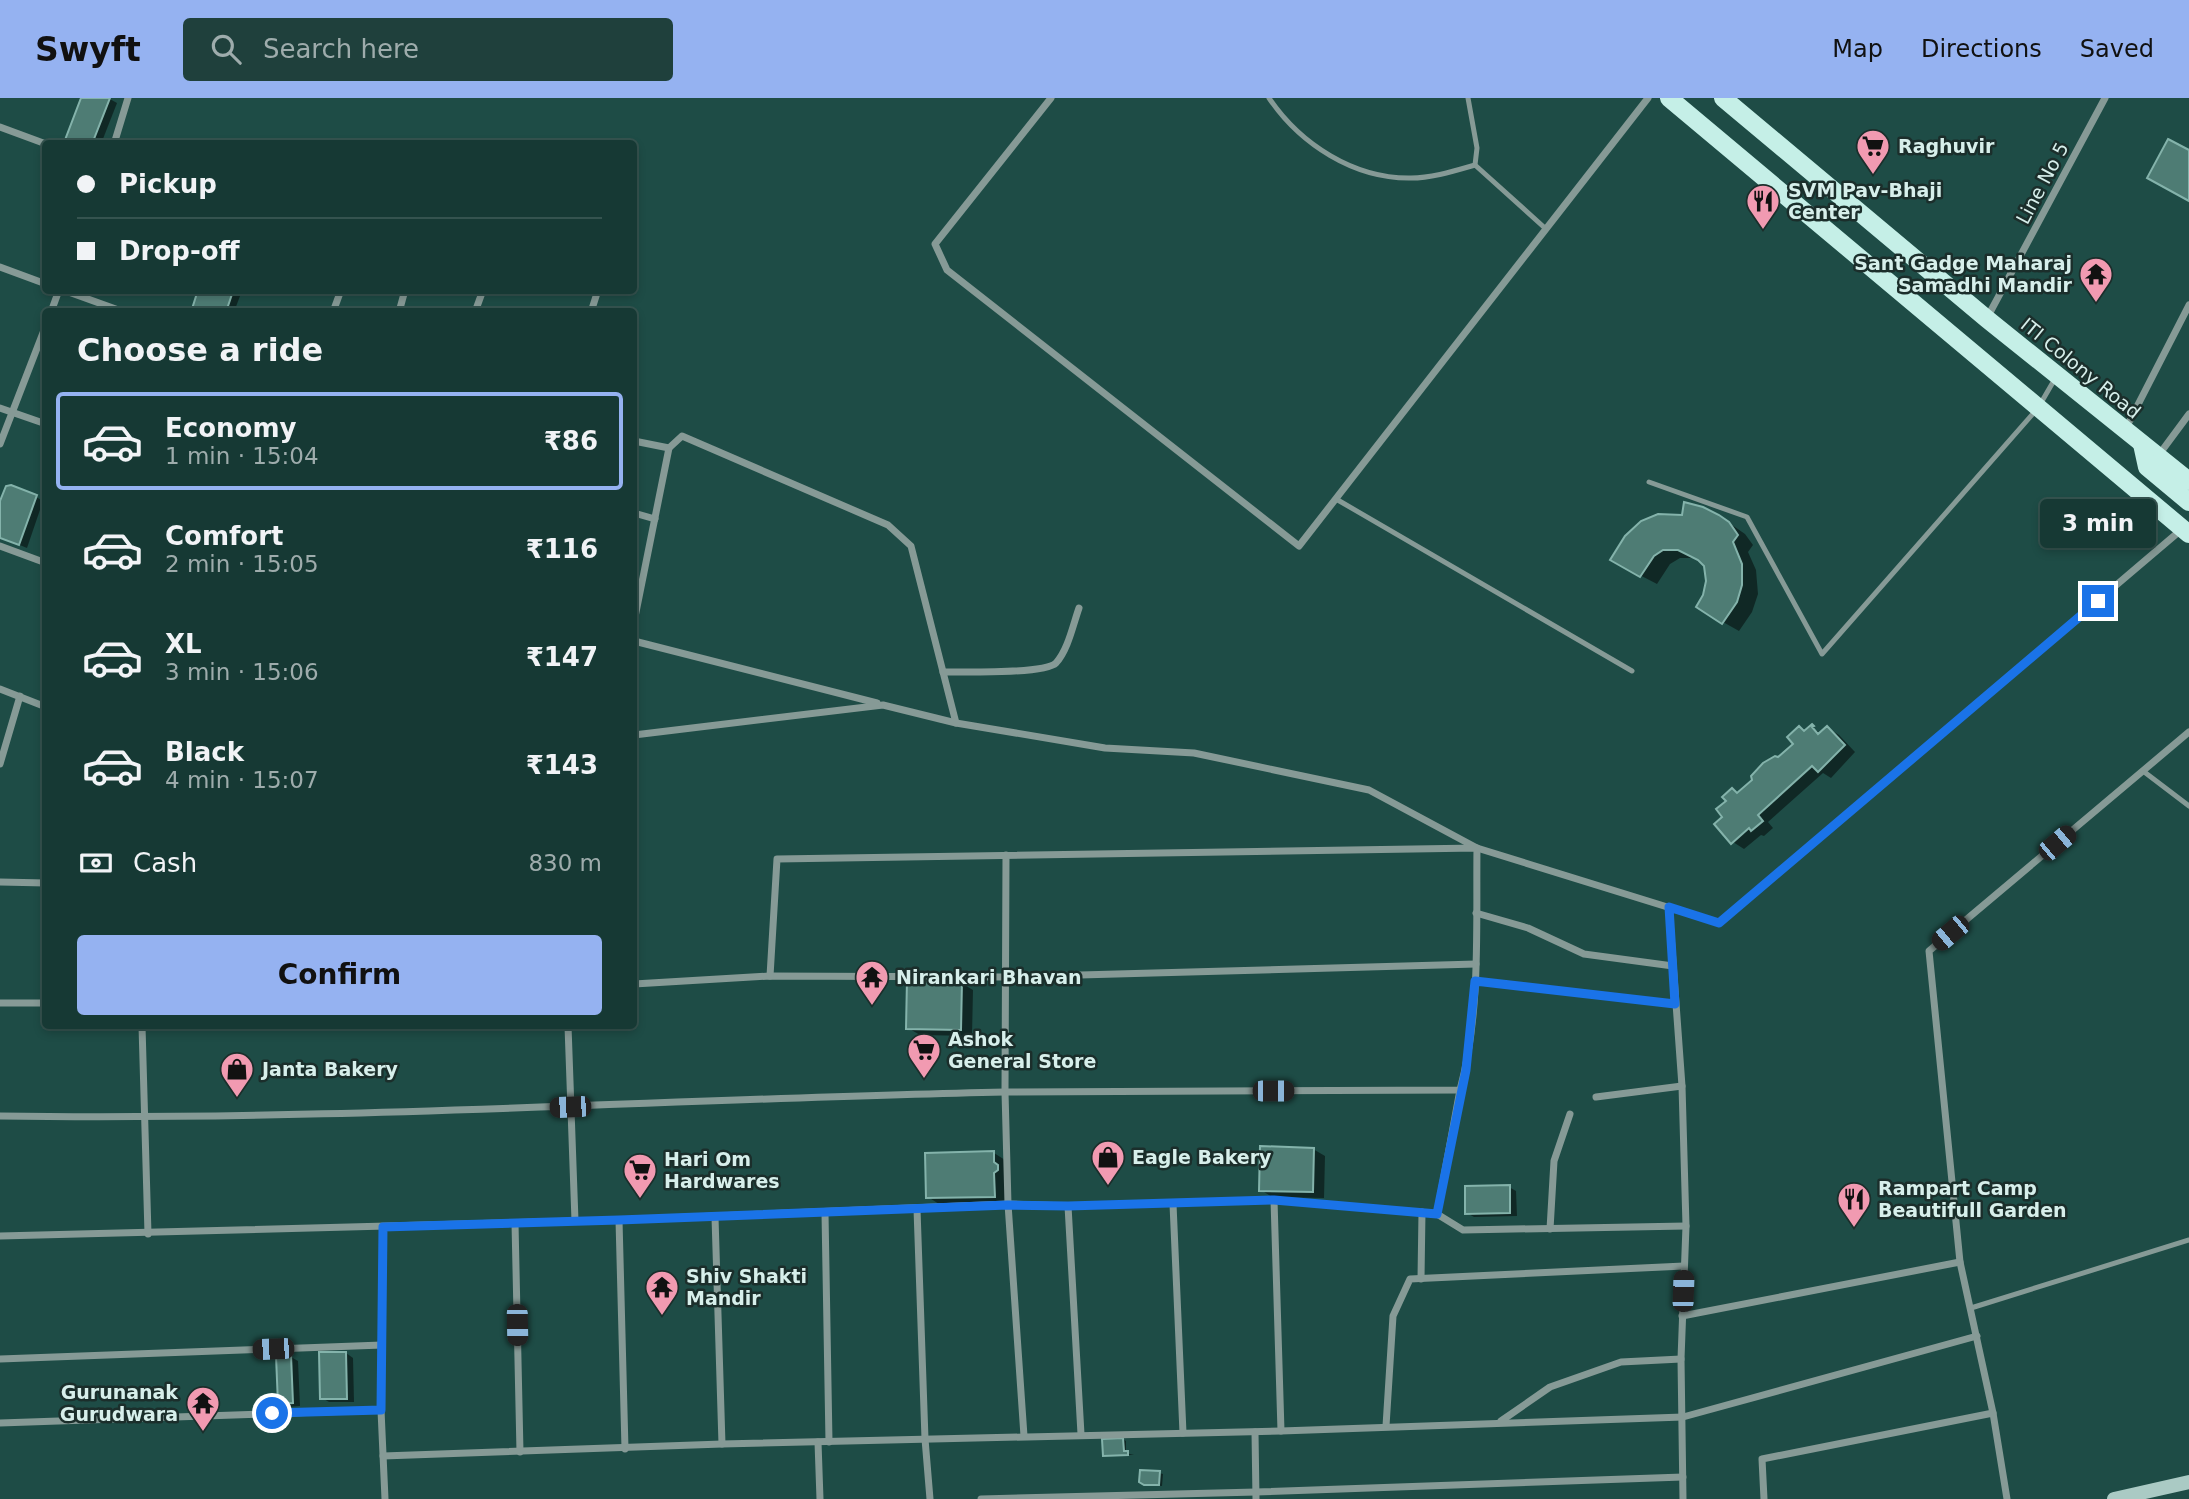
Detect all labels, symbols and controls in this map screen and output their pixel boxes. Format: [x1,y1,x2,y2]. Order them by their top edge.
search box [183,18,673,81]
text: Swyft [35,30,141,69]
icon: search [207,30,245,68]
text: Search here [263,34,419,64]
text: Map [1832,35,1883,63]
text: Directions [1921,35,2042,63]
text: Saved [2080,35,2154,63]
supermarket icon: Raghuvir [1854,127,1892,176]
place label: Raghuvir [1898,135,1995,157]
street label: Line No 5 [2011,138,2073,228]
text: Pickup [119,169,217,199]
place label: SVM Pav-Bhaji Center [1788,179,1942,223]
restaurant icon: SVM Pav-Bhaji Center [1744,182,1782,231]
text: Drop-off [119,236,240,266]
place label: Sant Gadge Maharaj Samadhi Mandir [1854,252,2073,296]
temple icon: Sant Gadge Maharaj Samadhi Mandir [2077,255,2115,304]
street label: ITI Colony Road [2017,313,2145,423]
text: Choose a ride [77,331,323,369]
icon: car [81,410,144,473]
text: Economy [165,413,296,443]
text: ₹86 [544,426,598,456]
text: 1 min · 15:04 [165,443,319,469]
callout: 3 min [2040,500,2156,548]
text: 3 min [2062,510,2134,536]
icon: car [81,518,144,581]
text: Comfort [165,521,283,551]
text: ₹116 [526,534,598,564]
text: 2 min · 15:05 [165,551,319,577]
route end [2082,585,2114,617]
icon: car [81,626,144,689]
text: XL [165,629,202,659]
text: ₹147 [526,642,598,672]
text: 3 min · 15:06 [165,659,319,685]
icon: car [81,734,144,797]
text: Black [165,737,244,767]
text: ₹143 [526,750,598,780]
text: 4 min · 15:07 [165,767,319,793]
car [2035,821,2080,865]
icon: cash [77,844,115,882]
text: Cash [133,848,197,878]
text: 830 m [528,850,602,876]
car [1928,911,1973,955]
button: Confirm [77,935,602,1015]
temple icon: Nirankari Bhavan [853,958,891,1007]
place label: Nirankari Bhavan [896,966,1082,988]
place label: Ashok General Store [948,1028,1096,1072]
supermarket icon: Ashok General Store [905,1031,943,1080]
shop icon: Janta Bakery [218,1050,256,1099]
place label: Janta Bakery [260,1058,399,1080]
car [1253,1081,1295,1102]
car [549,1096,592,1118]
shop icon: Eagle Bakery [1089,1138,1127,1187]
place label: Eagle Bakery [1132,1146,1272,1168]
place label: Hari Om Hardwares [664,1148,780,1192]
supermarket icon: Hari Om Hardwares [621,1151,659,1200]
place label: Rampart Camp Beautifull Garden [1878,1177,2067,1221]
restaurant icon: Rampart Camp Beautifull Garden [1835,1180,1873,1229]
place label: Shiv Shakti Mandir [686,1265,807,1309]
temple icon: Shiv Shakti Mandir [643,1268,681,1317]
car [1672,1270,1695,1312]
car [507,1304,528,1346]
car [252,1338,295,1360]
place label: Gurunanak Gurudwara [60,1381,178,1425]
temple icon: Gurunanak Gurudwara [184,1384,222,1433]
route start [256,1397,288,1429]

